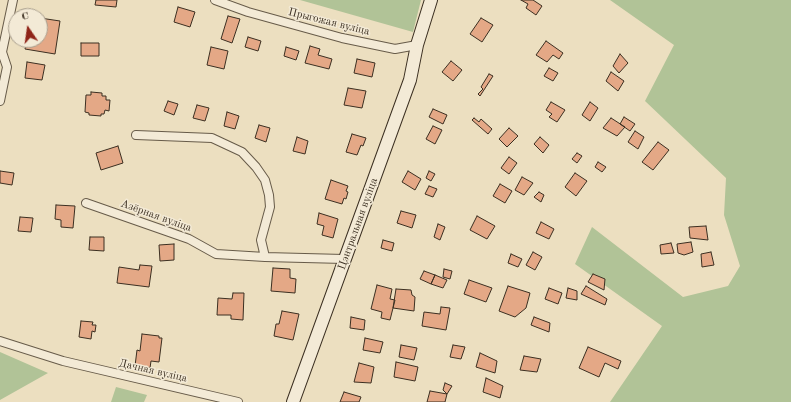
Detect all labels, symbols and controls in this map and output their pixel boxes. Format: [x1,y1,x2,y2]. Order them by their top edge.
street label: Прыгожая вуліца [287,6,371,38]
north arrow [8,8,48,48]
text: С [21,11,30,23]
street label: Цэнтральная вуліца [335,176,381,272]
street label: Азёрная вуліца [119,197,193,235]
street label: Дачная вуліца [118,357,188,385]

